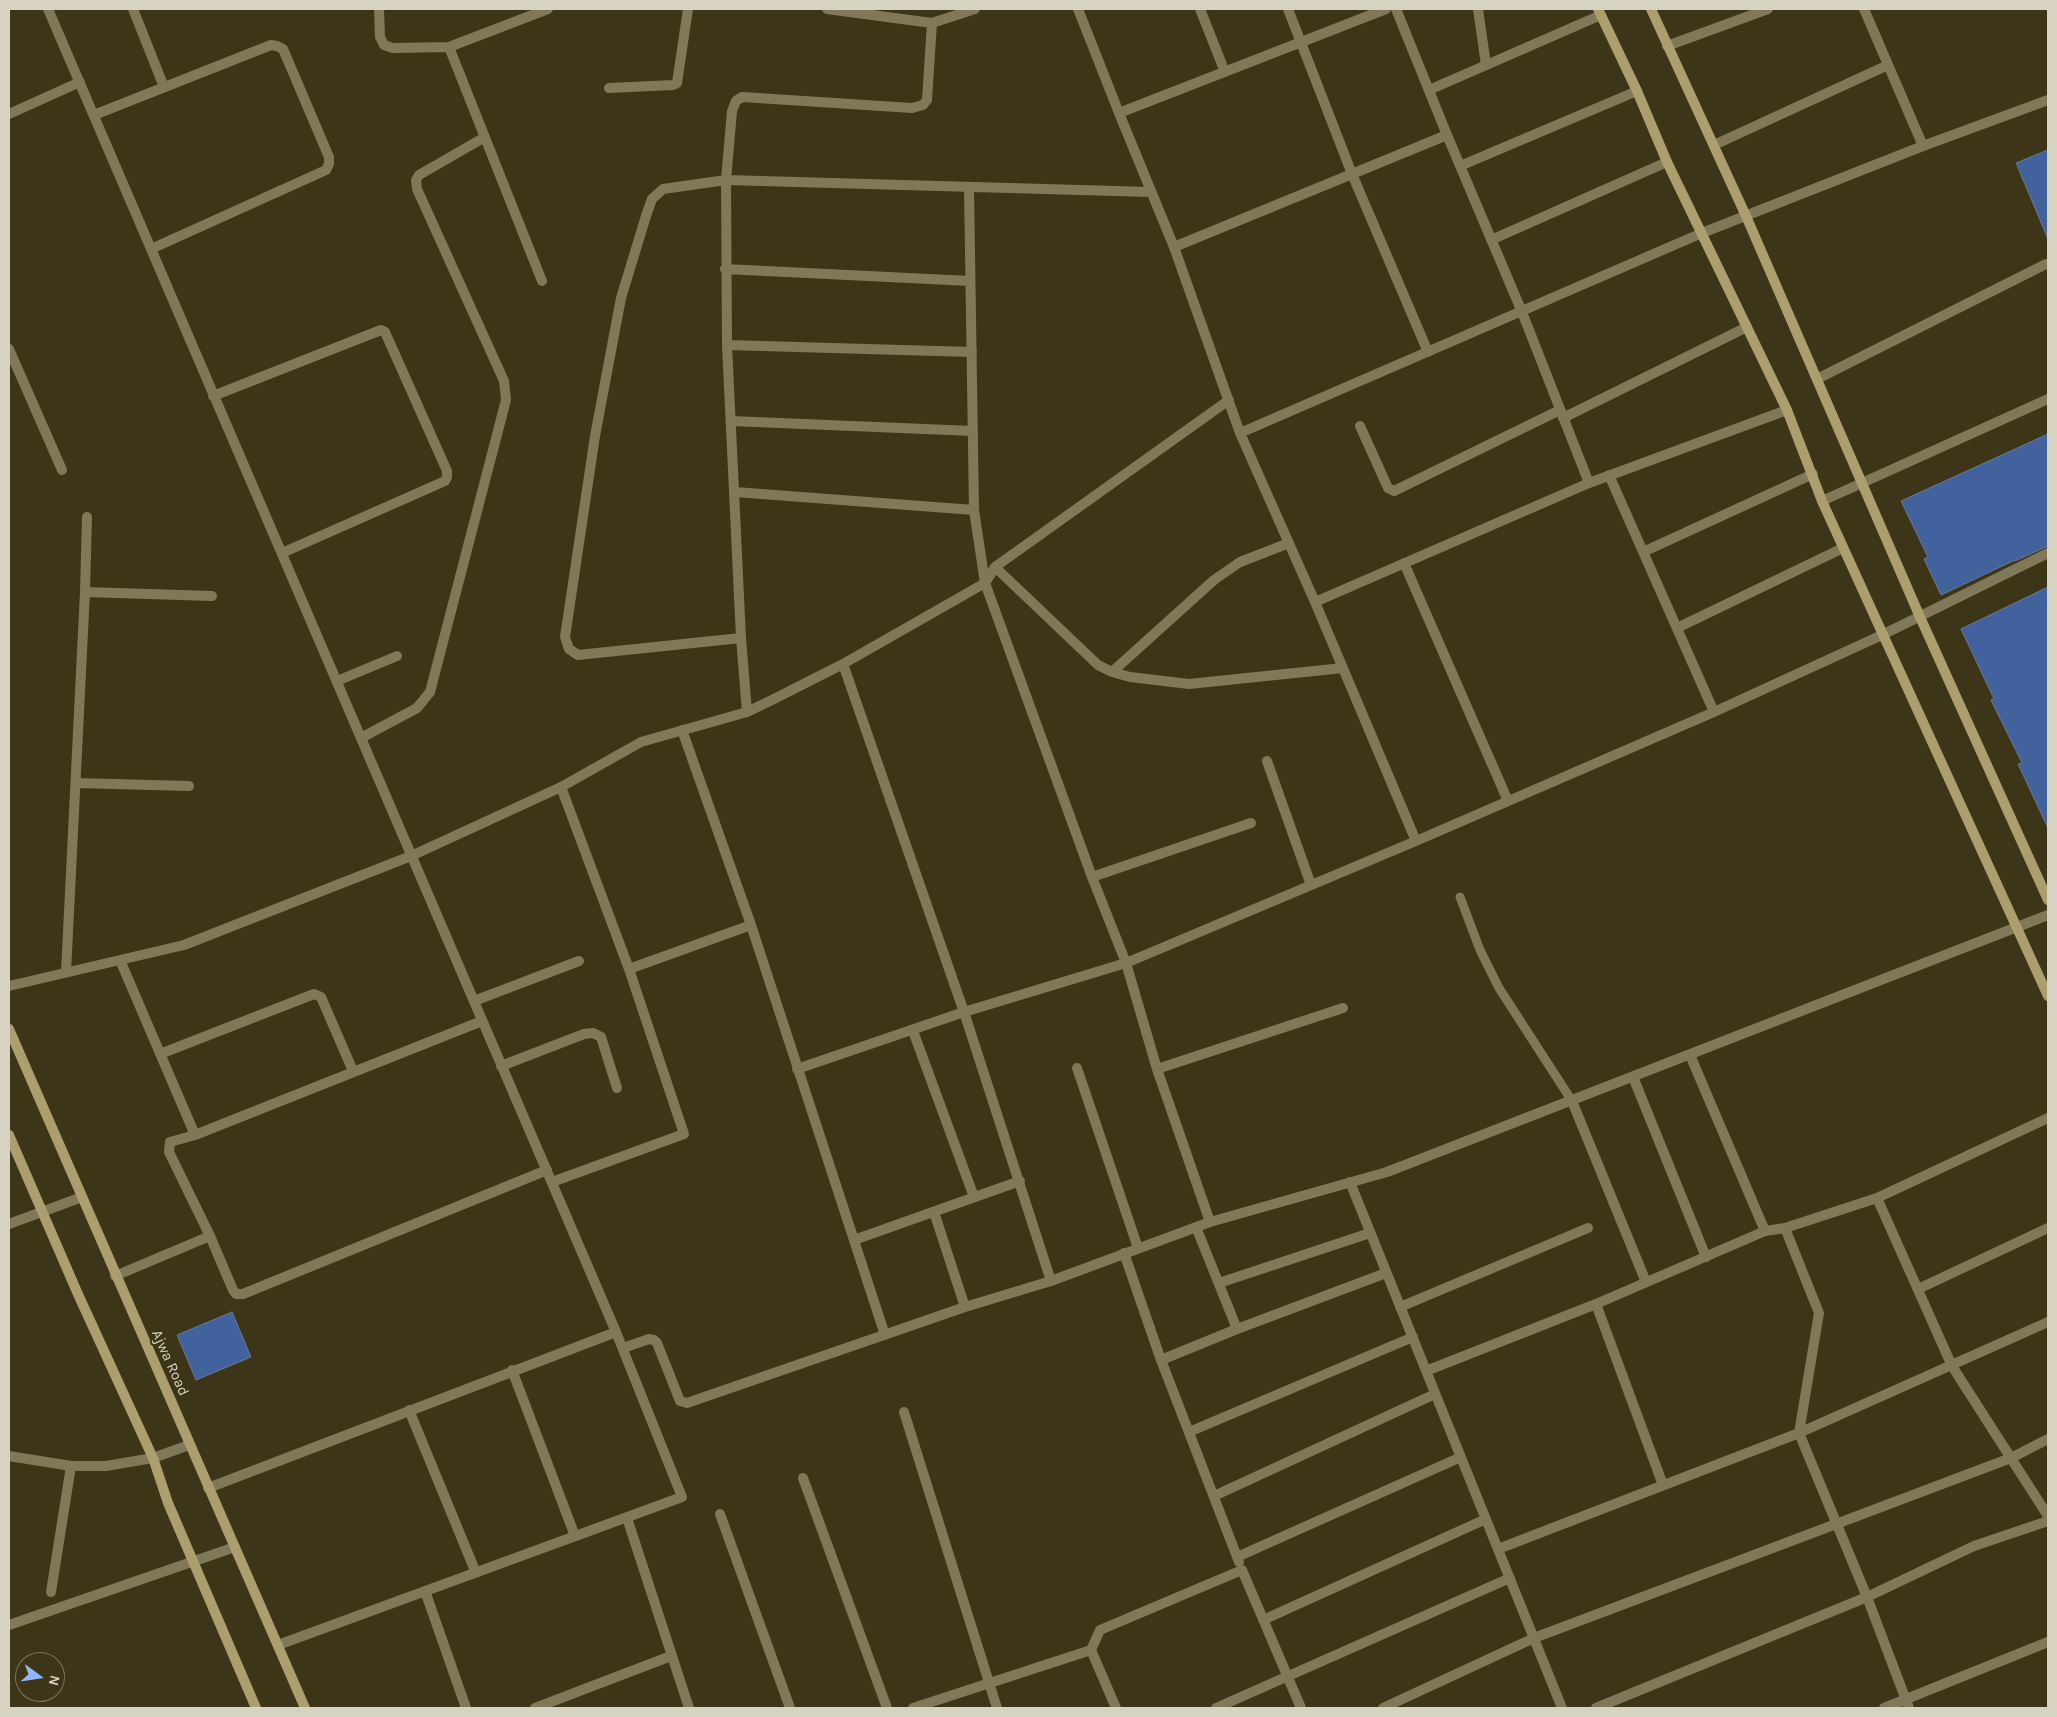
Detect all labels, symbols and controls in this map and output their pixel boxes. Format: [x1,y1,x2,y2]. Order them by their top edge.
street label: Ajwa Road [147,1327,193,1399]
north arrow [15,1652,65,1702]
text: N [45,1674,64,1687]

